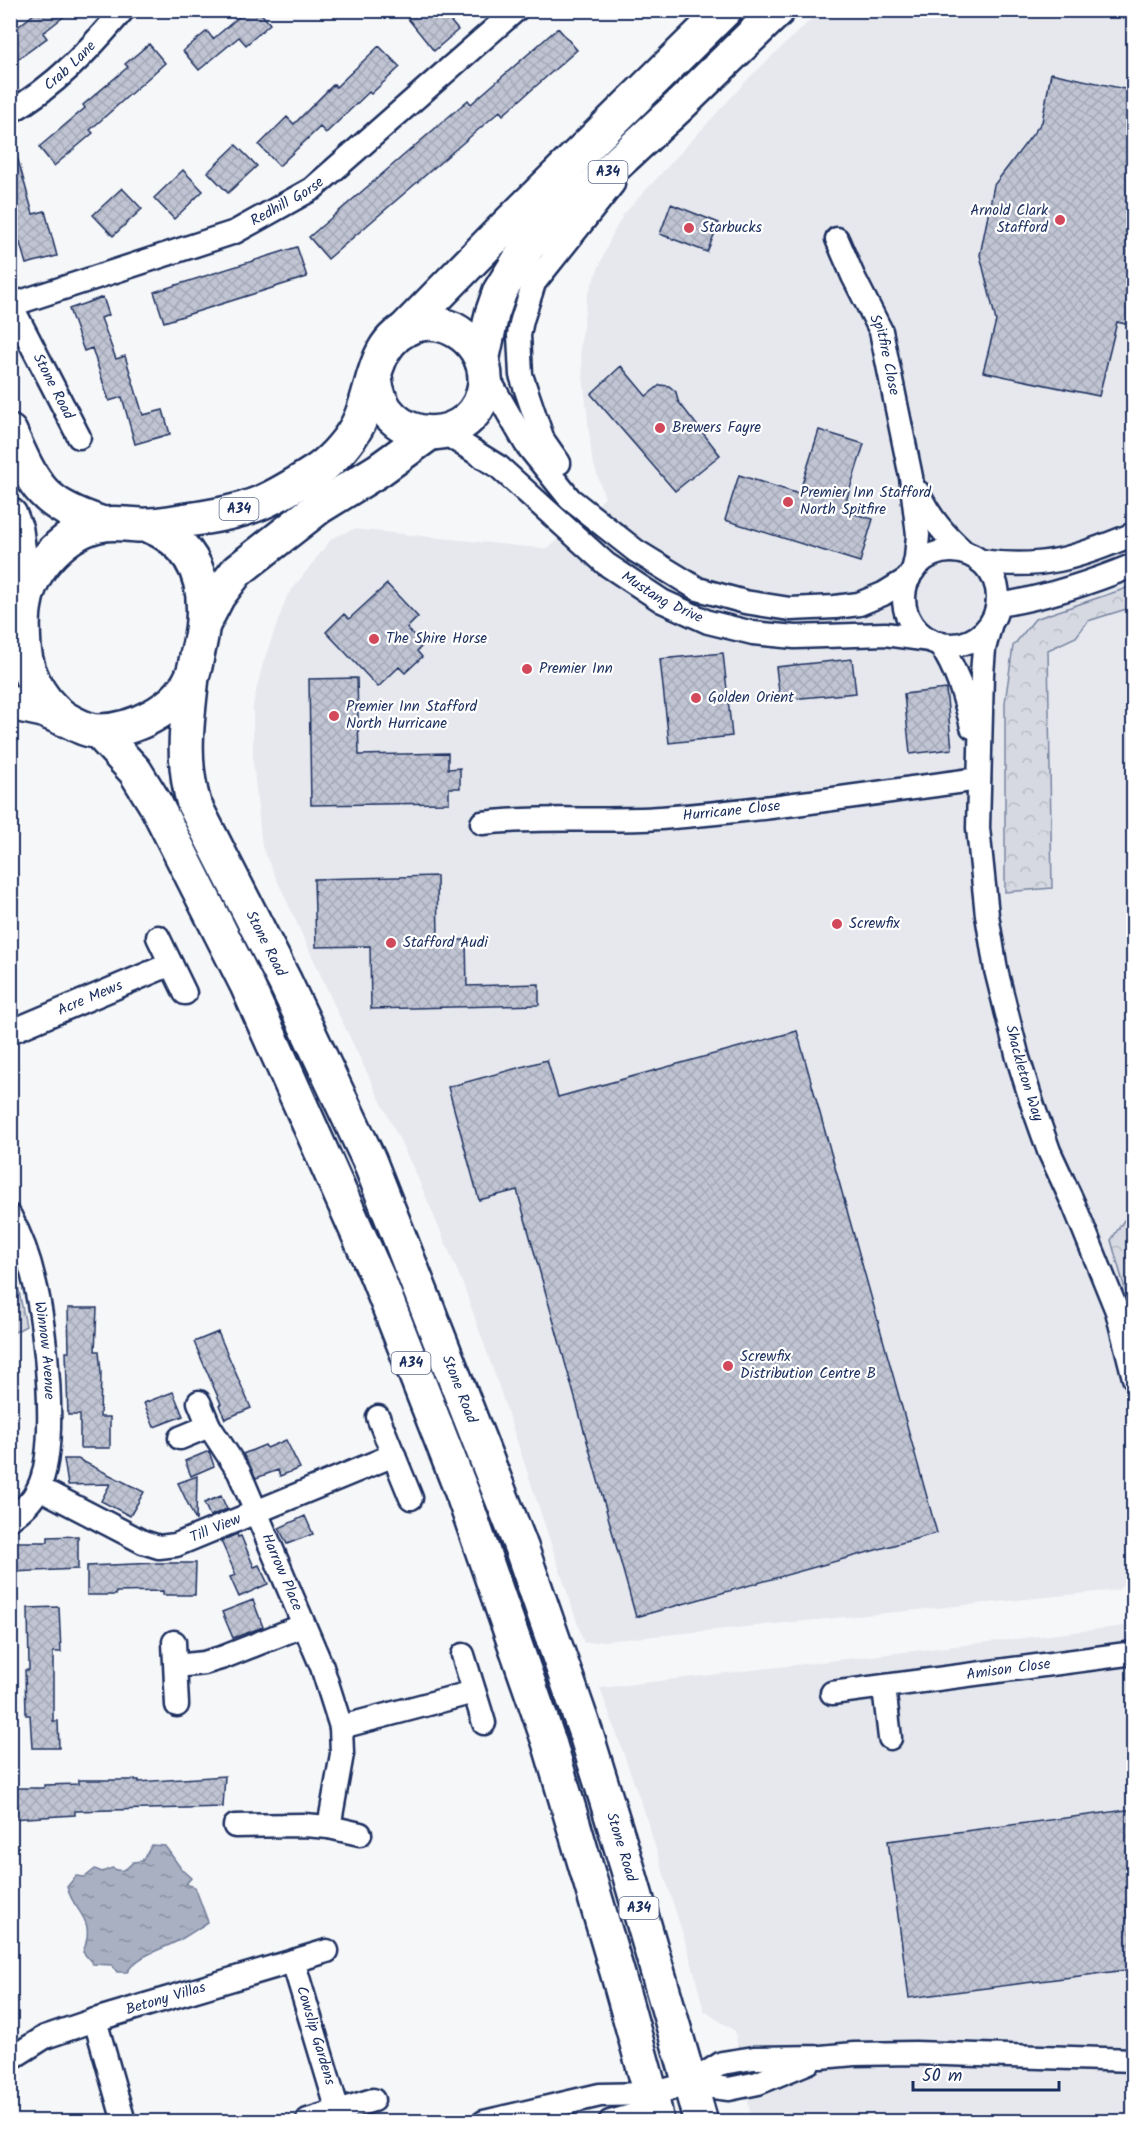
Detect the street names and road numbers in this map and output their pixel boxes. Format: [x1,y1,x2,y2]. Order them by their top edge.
street label: Crab Lane [39,35,102,97]
road number: A34 [588,161,628,183]
street label: Redhill Gorse [246,171,330,233]
street label: Spitfire Close [862,310,906,398]
street label: Stone Road [26,349,80,424]
road number: A34 [220,498,258,520]
street label: Mustang Drive [616,565,707,630]
street label: Hurricane Close [682,794,782,828]
street label: Stone Road [239,907,293,982]
street label: Acre Mews [54,973,127,1023]
street label: Shackleton Way [998,1022,1050,1126]
street label: Winnow Avenue [27,1300,61,1400]
road number: A34 [392,1352,430,1374]
street label: Stone Road [435,1352,483,1427]
street label: Till View [186,1507,246,1550]
street label: Harrow Place [255,1530,309,1615]
street label: Amison Close [965,1652,1052,1687]
street label: Stone Road [599,1809,643,1885]
road number: A34 [620,1897,658,1919]
street label: Betony Villas [123,1976,209,2022]
street label: Cowslip Gardens [289,1983,342,2089]

